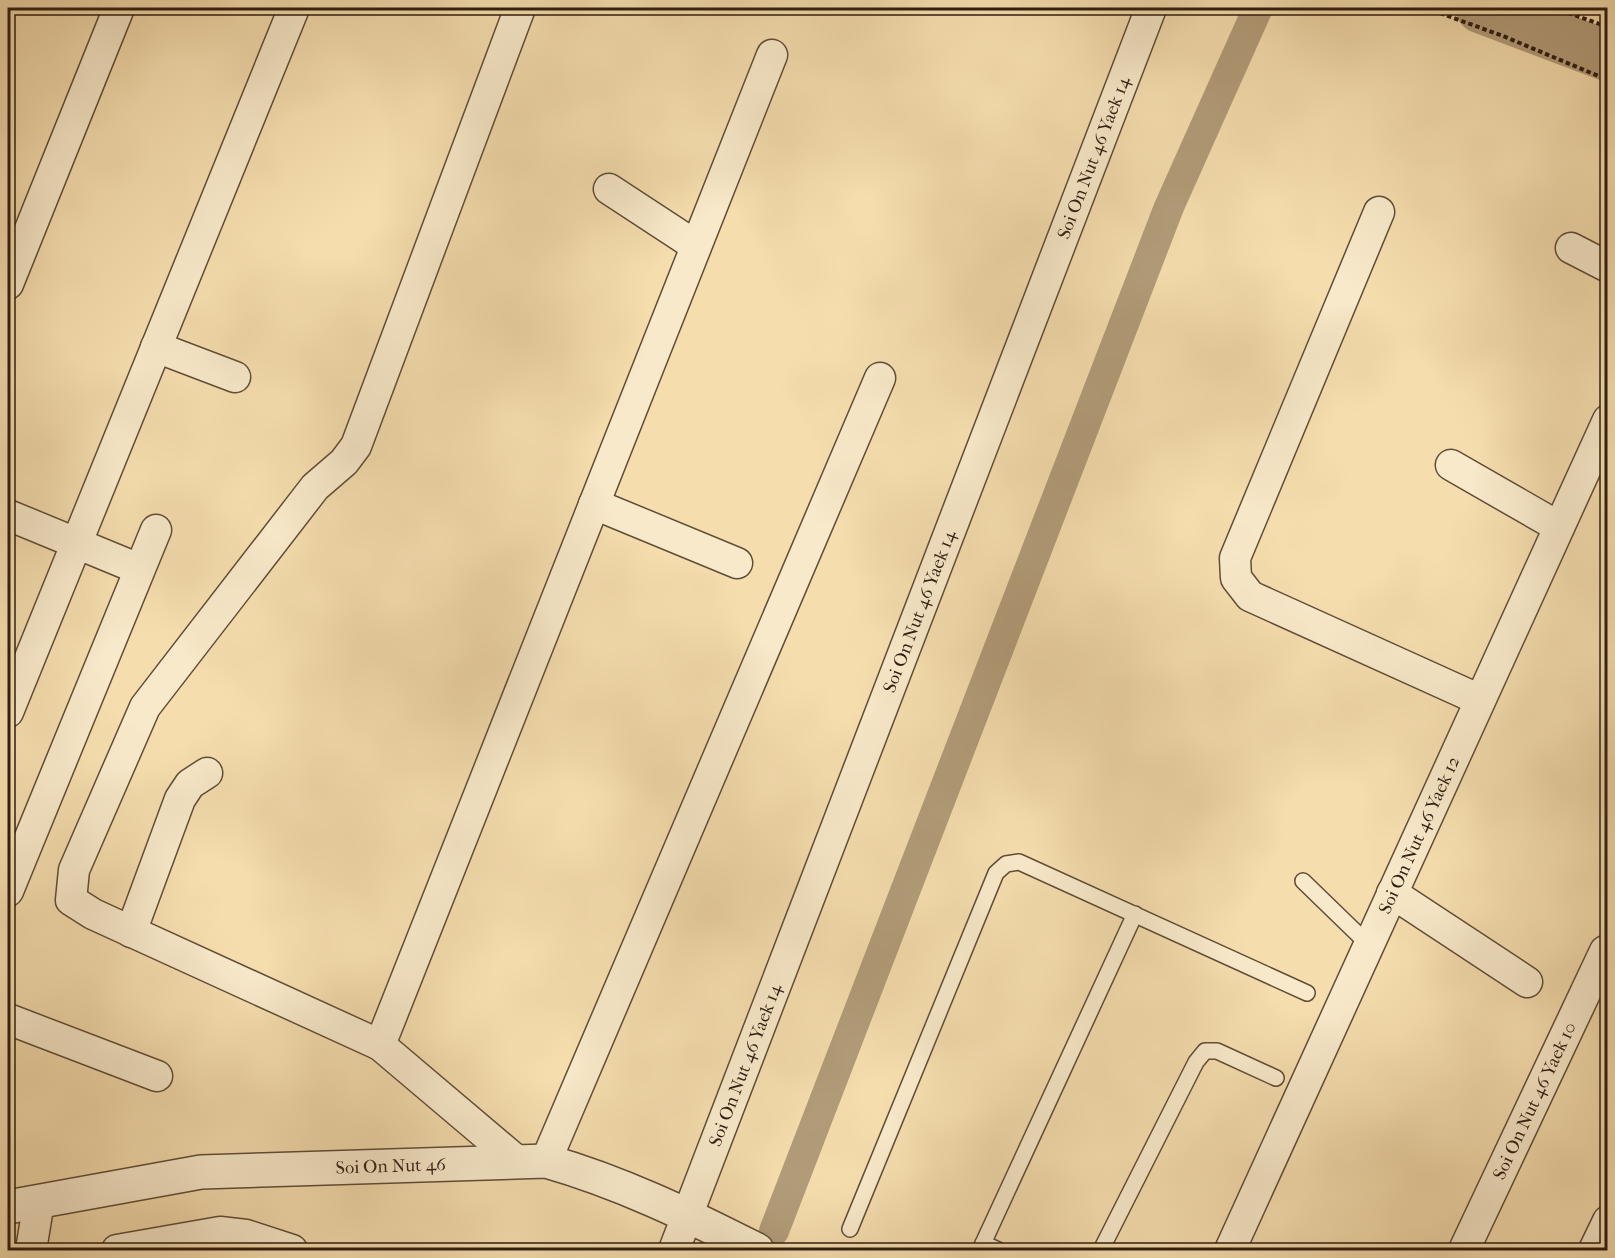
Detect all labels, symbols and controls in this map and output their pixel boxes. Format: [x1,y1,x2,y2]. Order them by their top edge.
street label: Soi On Nut 46 Yaek 14 [1053,73,1134,242]
street label: Soi On Nut 46 Yaek 14 [879,527,960,696]
street label: Soi On Nut 46 Yaek 12 [1374,753,1464,917]
street label: Soi On Nut 46 Yaek 14 [704,981,786,1149]
street label: Soi On Nut 46 Yaek 10 [1488,1019,1580,1183]
street label: Soi On Nut 46 [335,1154,446,1178]

